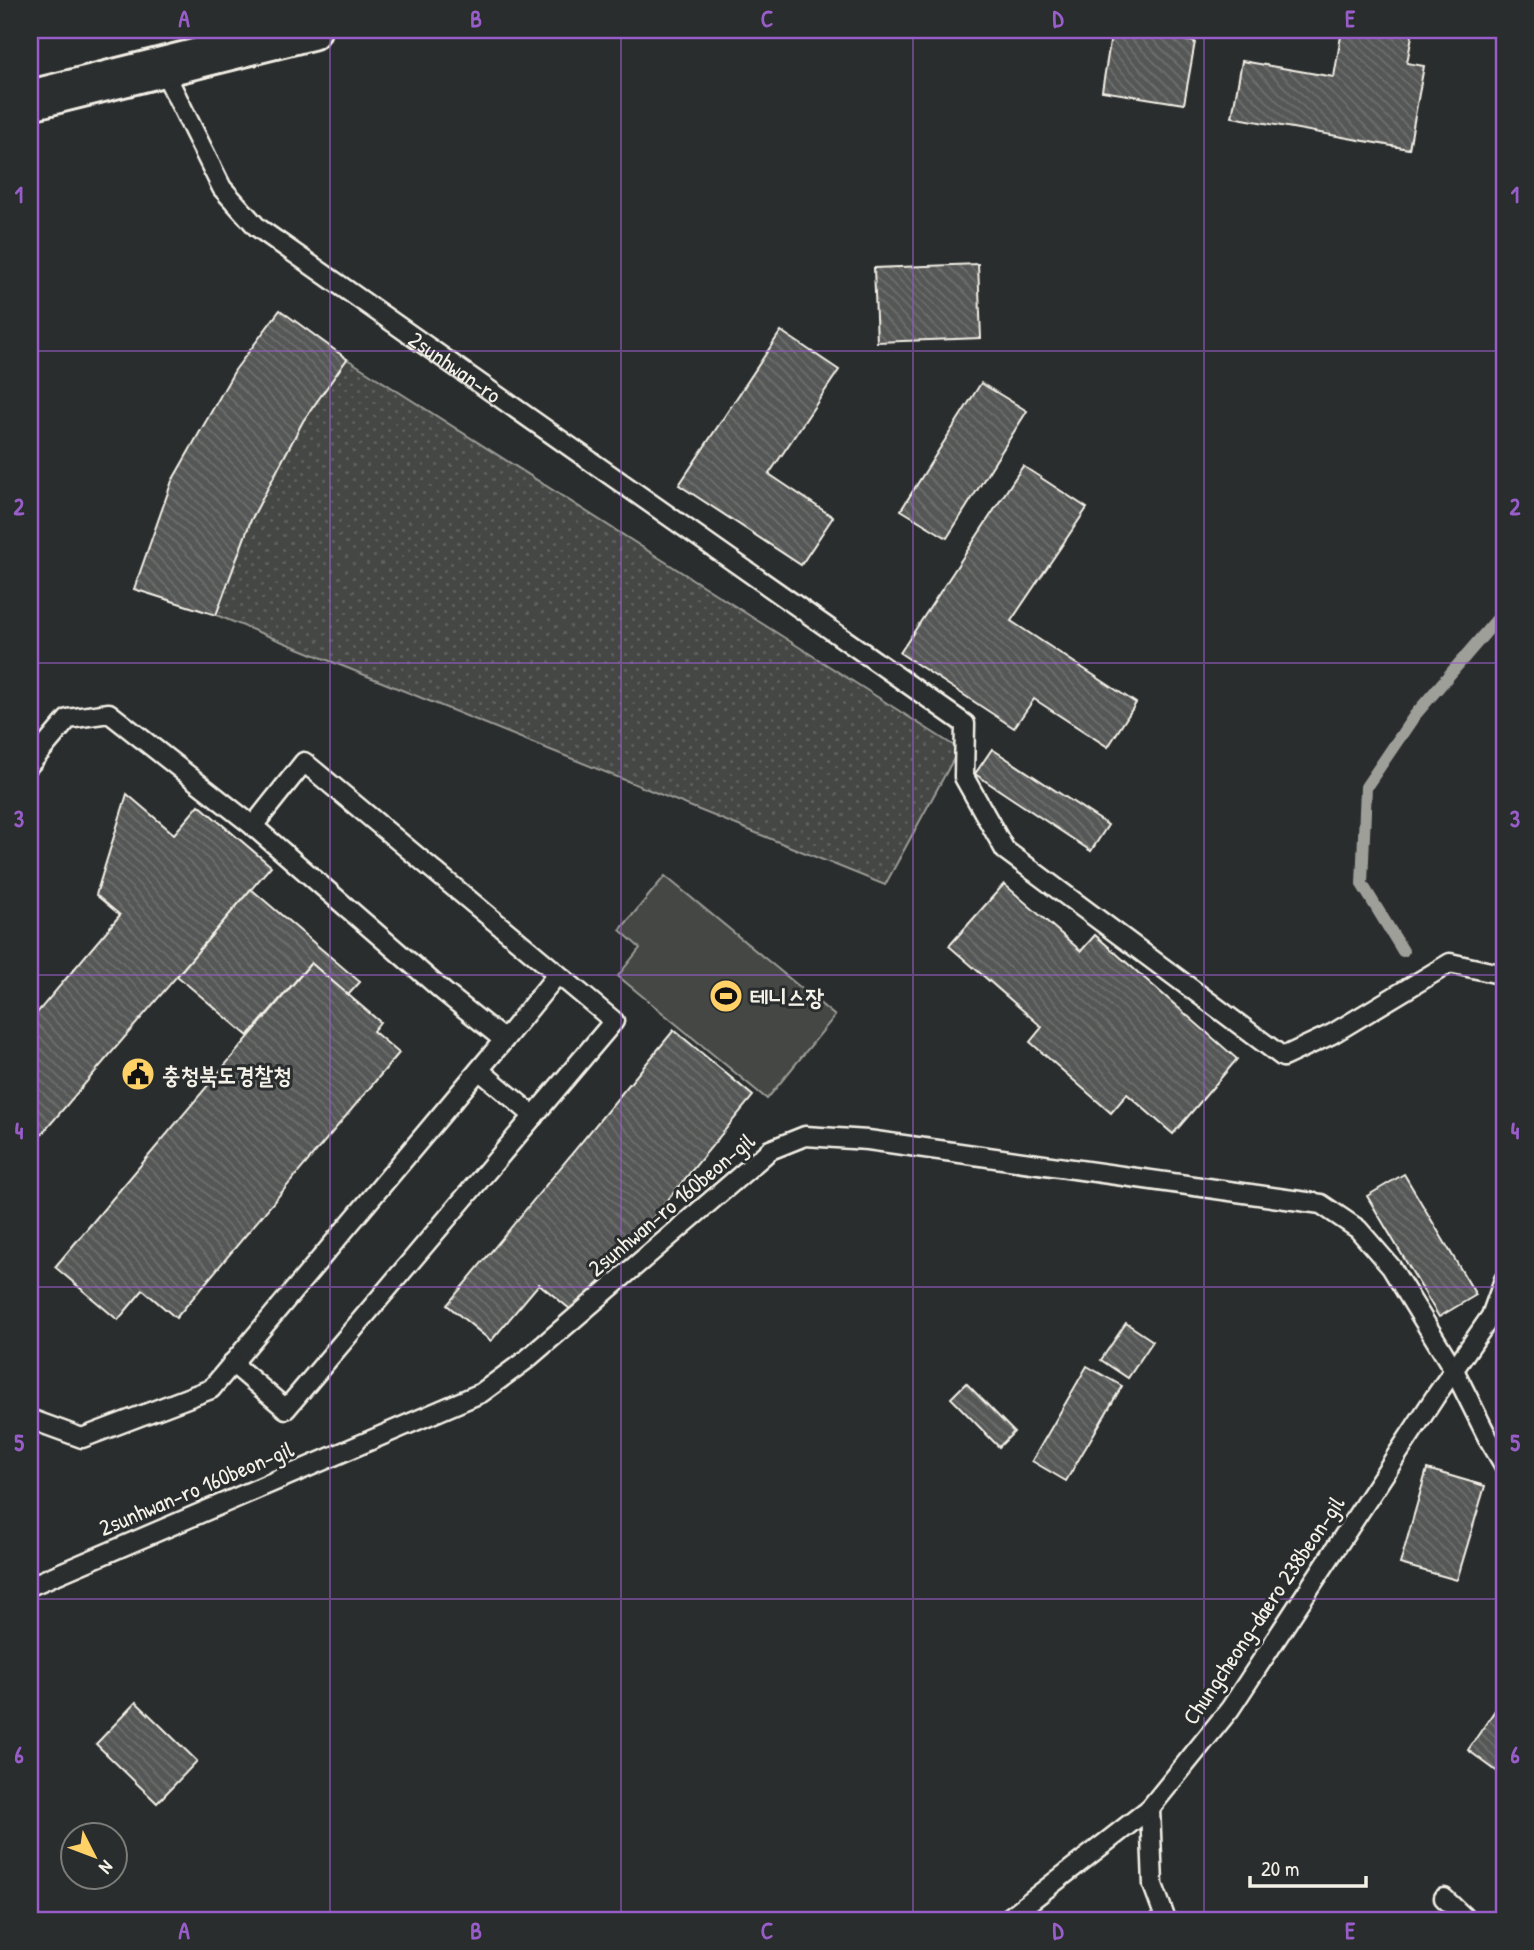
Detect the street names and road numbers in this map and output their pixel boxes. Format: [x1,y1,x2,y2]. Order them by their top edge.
street label: 2sunhwan-ro [403,323,508,410]
street label: 2sunhwan-ro 160beon-gil [581,1125,762,1283]
street label: 2sunhwan-ro 160beon-gil [94,1433,299,1543]
street label: Chungcheong-daero 238beon-gil [1175,1489,1352,1730]

